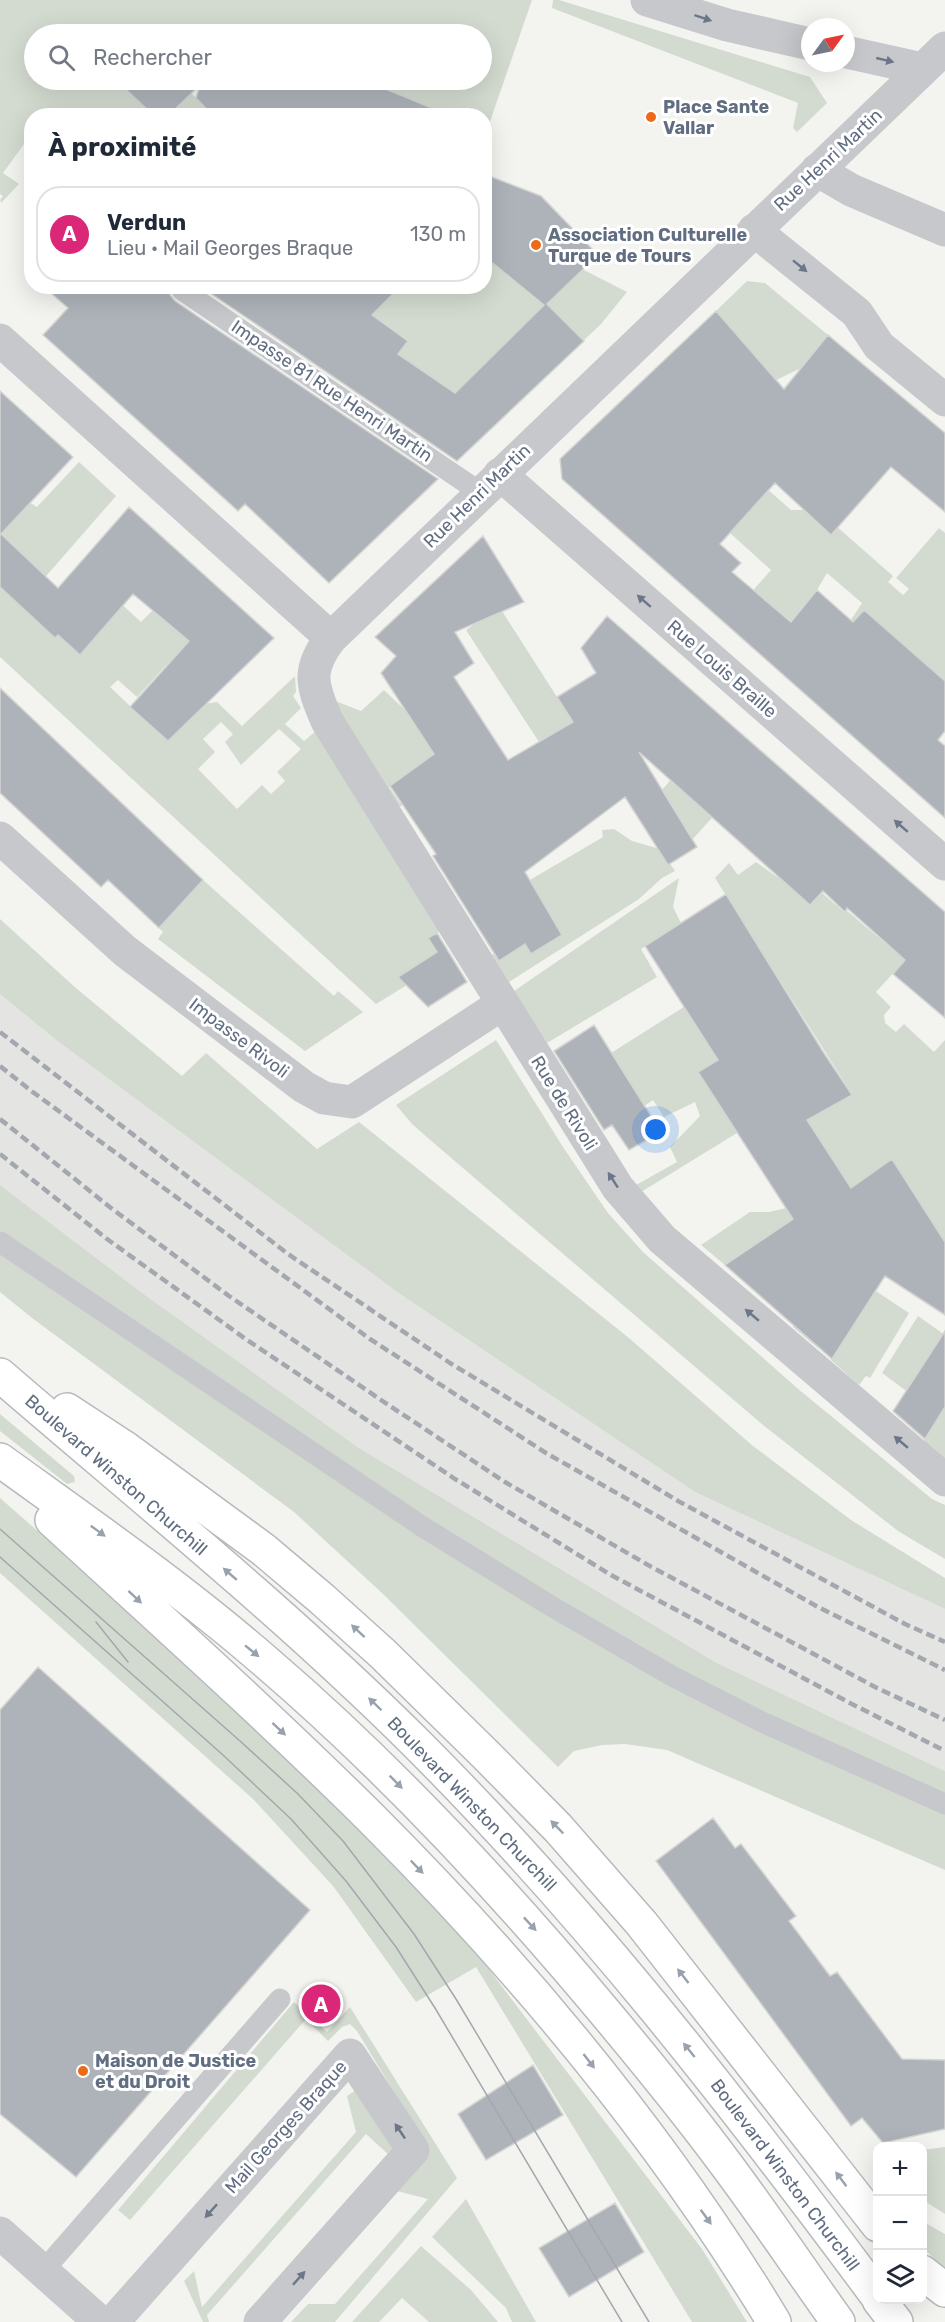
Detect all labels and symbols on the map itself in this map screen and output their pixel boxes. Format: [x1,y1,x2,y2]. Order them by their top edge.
one-way arrow [694,14,712,23]
north arrow [801,18,855,72]
one-way arrow [876,56,895,65]
place label: Place Sante Vallar [663,96,770,139]
street label: Rue Henri Martin [769,104,887,216]
marker: Place Sante Vallar [644,110,658,124]
place label: Association Culturelle Turque de Tours [548,224,747,267]
marker: Association Culturelle Turque de Tours [529,238,543,252]
one-way arrow [792,259,807,272]
street label: Impasse 81 Rue Henri Martin [227,315,437,467]
street label: Rue Henri Martin [419,439,535,553]
one-way arrow [636,594,652,607]
street label: Rue Louis Braille [663,615,781,723]
one-way arrow [894,820,909,833]
street label: Impasse Rivoli [185,993,293,1083]
street label: Rue de Rivoli [526,1052,602,1154]
your location [641,1115,670,1144]
one-way arrow [607,1172,618,1188]
one-way arrow [745,1309,760,1322]
street label: Boulevard Winston Churchill [20,1390,212,1560]
one-way arrow [893,1435,908,1449]
one-way arrow [90,1525,106,1537]
one-way arrow [222,1567,238,1580]
one-way arrow [128,1590,143,1604]
one-way arrow [351,1625,366,1638]
one-way arrow [244,1644,260,1657]
one-way arrow [369,1697,383,1711]
street label: Boulevard Winston Churchill [383,1712,561,1896]
one-way arrow [271,1722,286,1736]
one-way arrow [388,1775,402,1789]
one-way arrow [550,1820,564,1834]
one-way arrow [410,1859,424,1874]
one-way arrow [523,1916,536,1931]
one-way arrow [676,1968,689,1984]
pin: A [302,1982,340,2026]
one-way arrow [683,2042,696,2058]
place label: Maison de Justice et du Droit [95,2050,257,2093]
one-way arrow [583,2053,596,2069]
street label: Mail Georges Braque [220,2056,352,2198]
marker: Maison de Justice et du Droit [76,2064,90,2078]
street label: Boulevard Winston Churchill [706,2075,864,2275]
one-way arrow [395,2123,406,2139]
one-way arrow [836,2172,848,2187]
one-way arrow [205,2203,218,2218]
one-way arrow [700,2209,712,2225]
one-way arrow [292,2271,306,2286]

